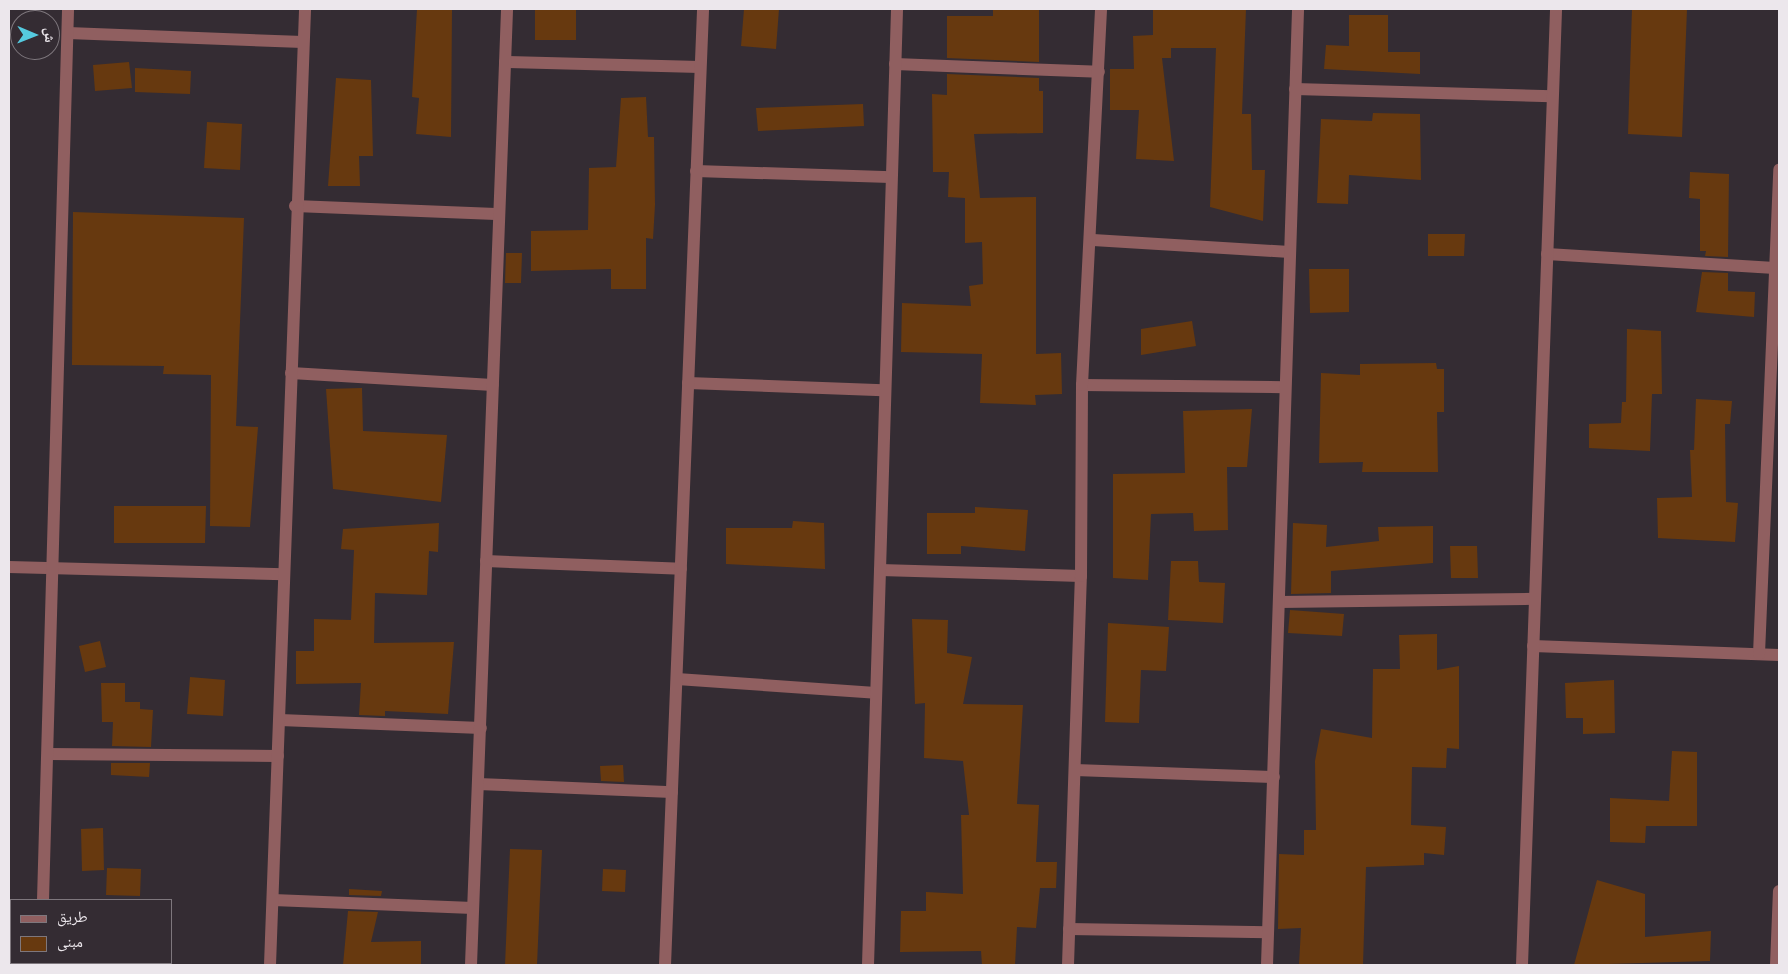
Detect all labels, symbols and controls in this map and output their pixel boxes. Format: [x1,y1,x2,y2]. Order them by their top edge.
north arrow [10,10,60,60]
text: ش [41,28,58,43]
legend [10,899,172,964]
text: طريق [57,908,88,927]
text: مبنى [57,933,83,952]

